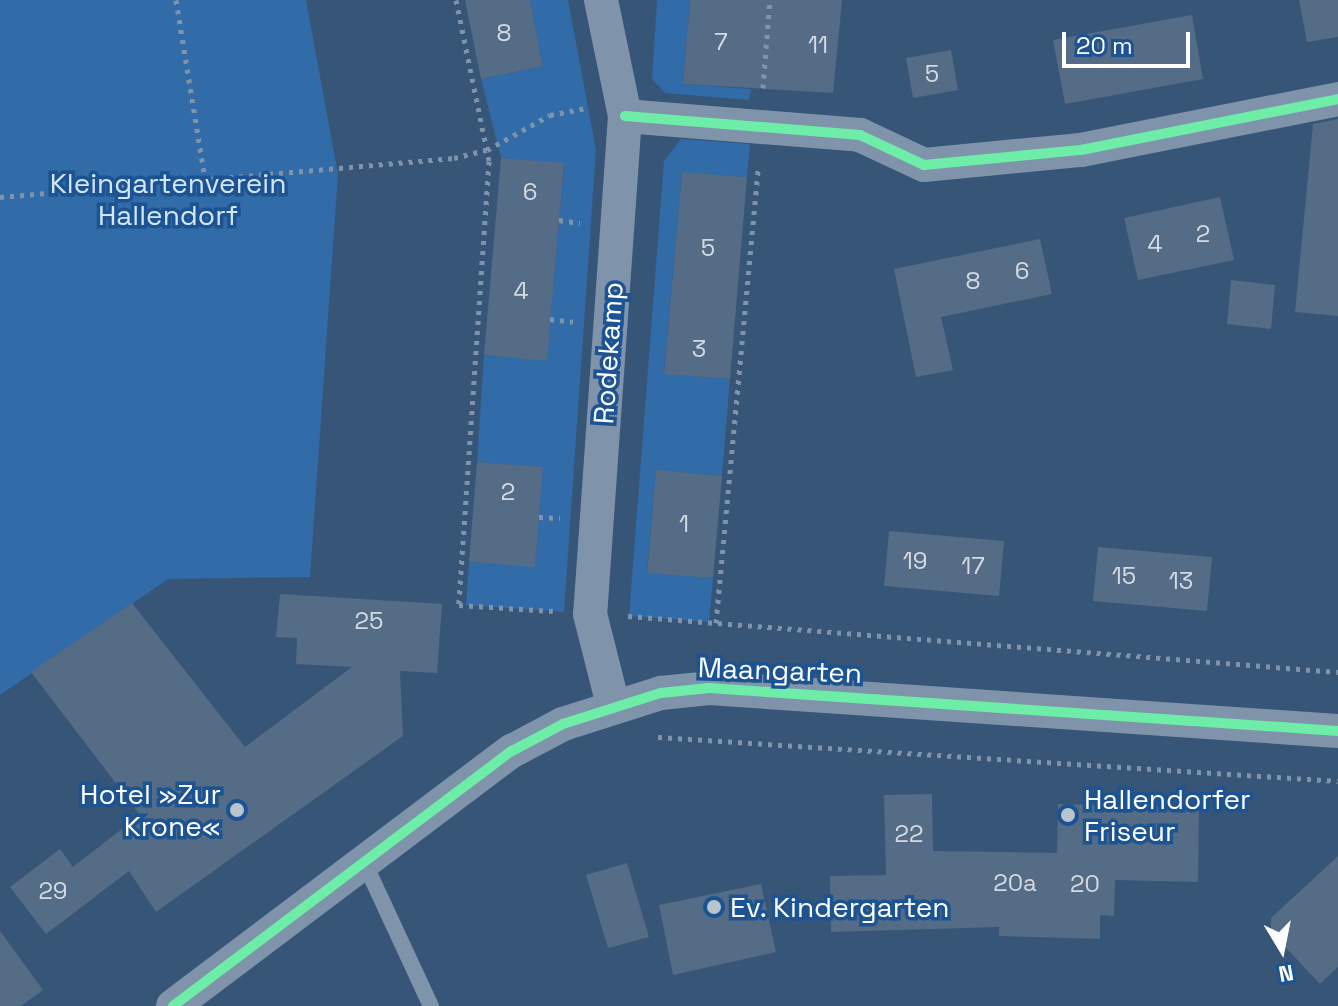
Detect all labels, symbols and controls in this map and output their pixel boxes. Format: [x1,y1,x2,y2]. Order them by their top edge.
scale bar [1066,16,1194,66]
house number: 8 [497,19,511,47]
house number: 7 [714,28,728,56]
text: 20 m [1076,30,1133,61]
house number: 11 [808,31,828,59]
house number: 5 [925,60,939,88]
park label: Kleingartenverein Hallendorf [50,166,286,232]
house number: 6 [523,178,537,206]
house number: 2 [1196,220,1210,248]
house number: 4 [1148,230,1162,258]
house number: 5 [701,234,715,262]
house number: 6 [1015,257,1029,285]
house number: 8 [966,267,980,295]
house number: 4 [514,277,528,305]
street label: Rodekamp [586,281,630,425]
house number: 3 [692,335,706,363]
house number: 2 [501,478,515,506]
house number: 1 [679,510,689,538]
house number: 19 [903,547,927,575]
house number: 17 [961,552,985,580]
house number: 15 [1112,562,1136,590]
house number: 13 [1169,567,1193,595]
house number: 25 [355,607,383,635]
street label: Maangarten [697,650,863,690]
place label: Hotel »Zur Krone« [80,777,221,843]
place label: Hallendorfer Friseur [1084,782,1251,848]
marker: Hotel »Zur Krone« [228,801,246,819]
marker: Hallendorfer Friseur [1059,806,1077,824]
house number: 22 [895,820,923,848]
house number: 20a [993,869,1037,897]
house number: 20 [1070,870,1100,898]
house number: 29 [38,877,68,905]
place label: Ev. Kindergarten [730,890,950,924]
marker: Ev. Kindergarten [705,898,723,916]
north arrow [1242,910,1322,990]
text: N [1276,959,1296,989]

